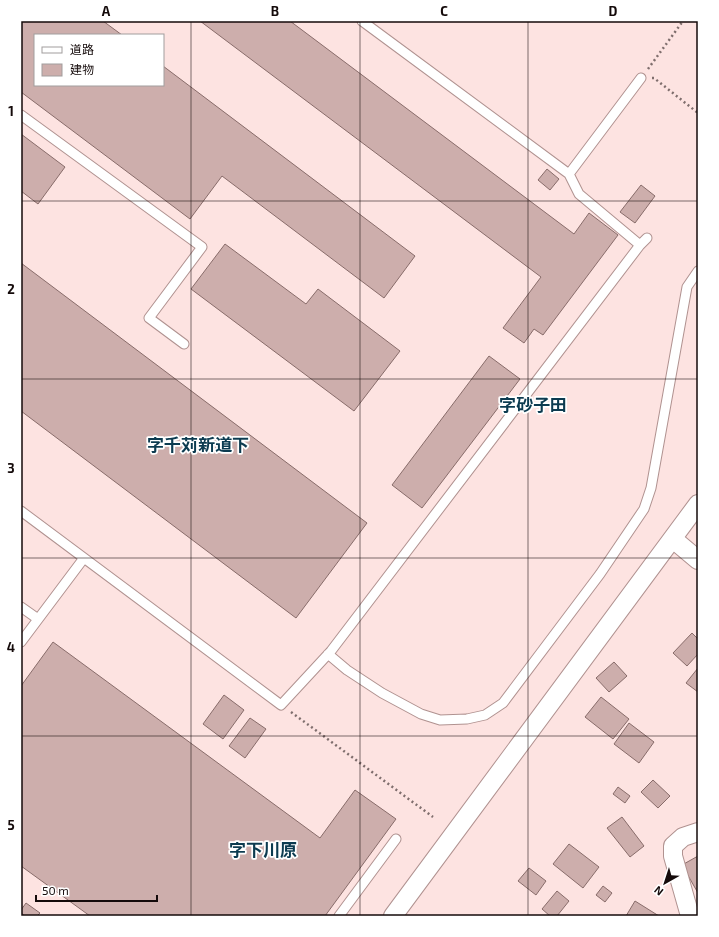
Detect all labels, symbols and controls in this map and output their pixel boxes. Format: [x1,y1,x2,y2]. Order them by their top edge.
text: A [102,3,111,19]
text: B [271,3,279,19]
text: C [440,3,448,19]
text: D [609,3,618,19]
legend [34,34,164,86]
text: 道路 [70,42,94,56]
text: 建物 [70,62,94,76]
text: 1 [8,103,14,119]
text: 2 [7,281,15,297]
district label: 字砂子田 [499,394,567,414]
district label: 字千苅新道下 [147,434,249,454]
text: 3 [7,460,15,476]
text: 4 [7,639,15,655]
text: 5 [7,817,15,833]
district label: 字下川原 [229,839,297,859]
north arrow [645,863,685,903]
scale bar [36,877,157,903]
text: 50 m [42,883,69,897]
text: N [651,884,666,899]

